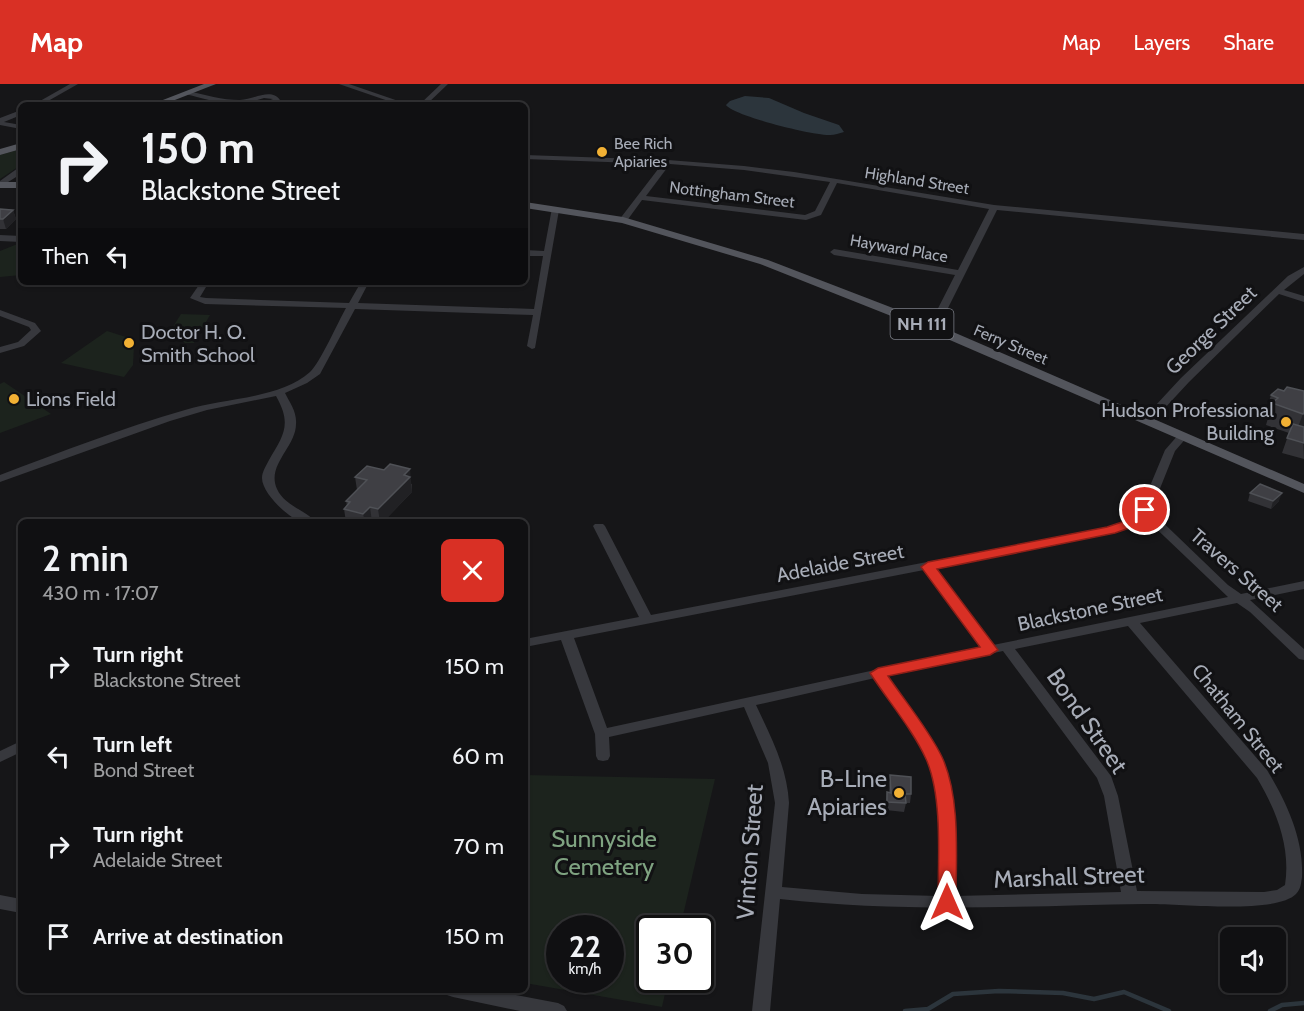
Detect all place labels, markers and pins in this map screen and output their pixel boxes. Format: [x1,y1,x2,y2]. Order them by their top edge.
place label: Bee Rich Apiaries [614,134,672,171]
marker: Bee Rich Apiaries [595,145,609,159]
place label: Doctor H. O. Smith School [141,320,255,367]
marker: Doctor H. O. Smith School [122,336,136,350]
place label: Lions Field [26,387,116,411]
marker: Lions Field [7,392,21,406]
place label: Hudson Professional Building [1101,398,1275,445]
marker: Hudson Professional Building [1279,415,1293,429]
pin [1119,484,1170,535]
place label: B-Line Apiaries [807,764,887,821]
marker: B-Line Apiaries [892,786,906,800]

